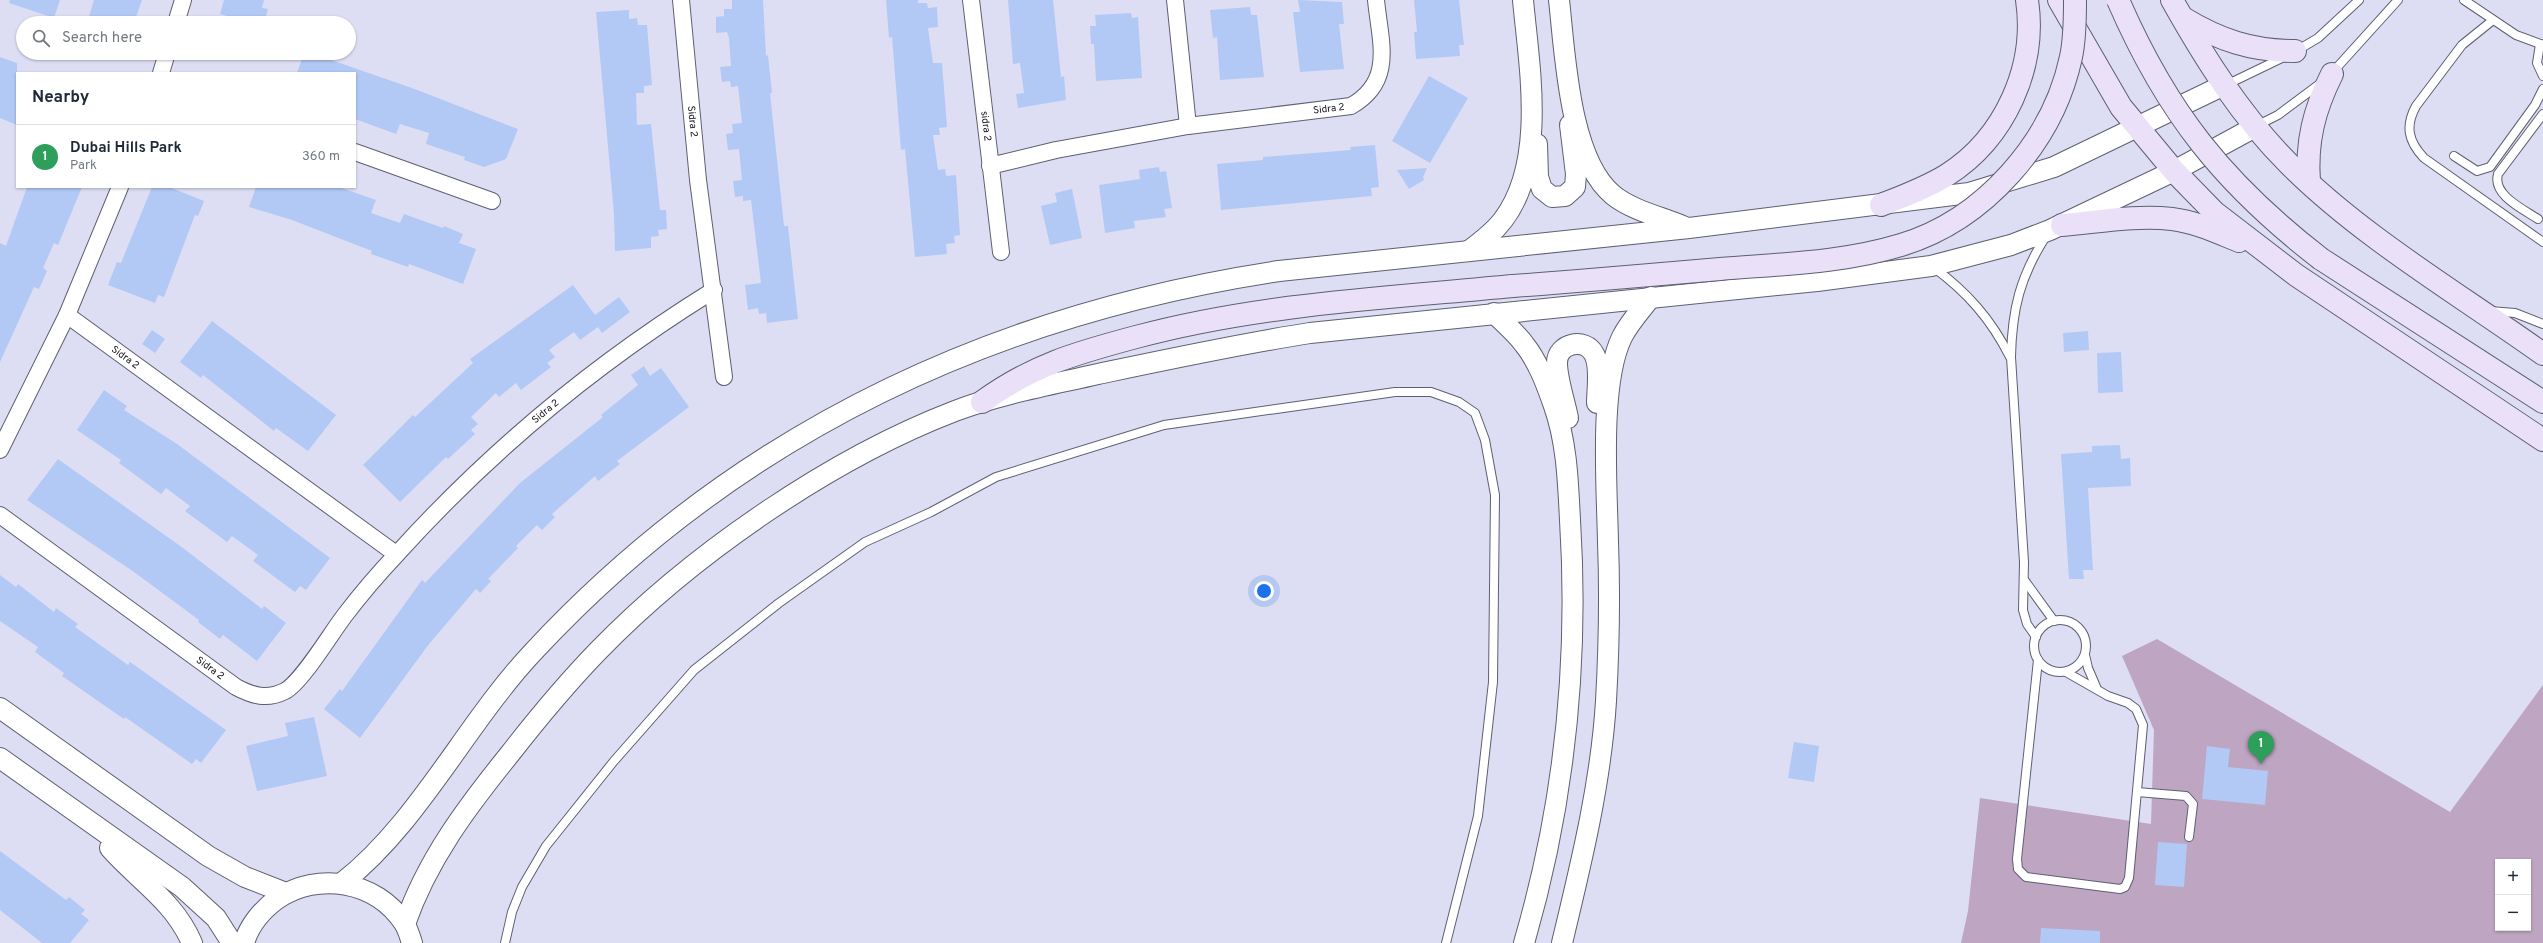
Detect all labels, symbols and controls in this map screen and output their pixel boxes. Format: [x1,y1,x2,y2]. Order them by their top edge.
search box [16,16,356,60]
icon: search [30,27,52,49]
text: Search here [62,29,142,48]
text: Nearby [32,87,89,109]
street label: Sidra 2 [1312,100,1345,117]
street label: Sidra 2 [685,105,700,138]
street label: sidra 2 [978,110,994,142]
text: Dubai Hills Park [70,139,182,158]
text: 1 [42,149,48,165]
text: 360 m [302,149,340,165]
text: Park [70,158,97,174]
street label: Sidra 2 [109,343,142,372]
street label: Sidra 2 [529,396,562,426]
your location [1254,581,1274,601]
street label: Sidra 2 [194,654,227,683]
pin: 1 [2248,731,2274,764]
map controls [2495,859,2531,931]
button: + [2495,859,2531,895]
button: − [2495,895,2531,931]

